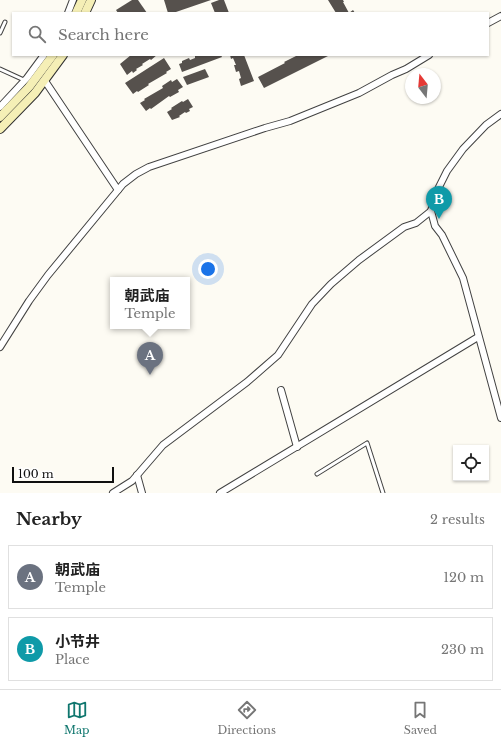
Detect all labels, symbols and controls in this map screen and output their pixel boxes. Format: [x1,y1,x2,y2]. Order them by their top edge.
search box [12,12,489,56]
icon: search [26,23,48,45]
text: Search here [58,25,149,44]
north arrow [405,68,441,104]
pin: B [426,186,452,219]
your location [198,259,218,279]
popup [110,277,190,329]
text: 朝武庙 [125,286,170,305]
text: Temple [125,305,175,322]
pin: A [137,342,163,375]
map controls [453,445,489,481]
button: locate [453,445,489,481]
scale bar [12,465,114,484]
text: 100 m [18,467,54,481]
text: Nearby [16,509,82,530]
text: 2 results [430,511,485,528]
text: 朝武庙 [55,560,100,579]
text: A [25,569,35,586]
text: 120 m [443,569,484,586]
text: Temple [55,579,106,596]
text: 小节井 [55,632,100,651]
text: B [25,641,35,658]
text: 230 m [441,641,484,658]
text: Place [55,651,90,668]
tab: Map [64,699,90,737]
tab: Directions [217,699,276,737]
tab: Saved [404,699,437,737]

